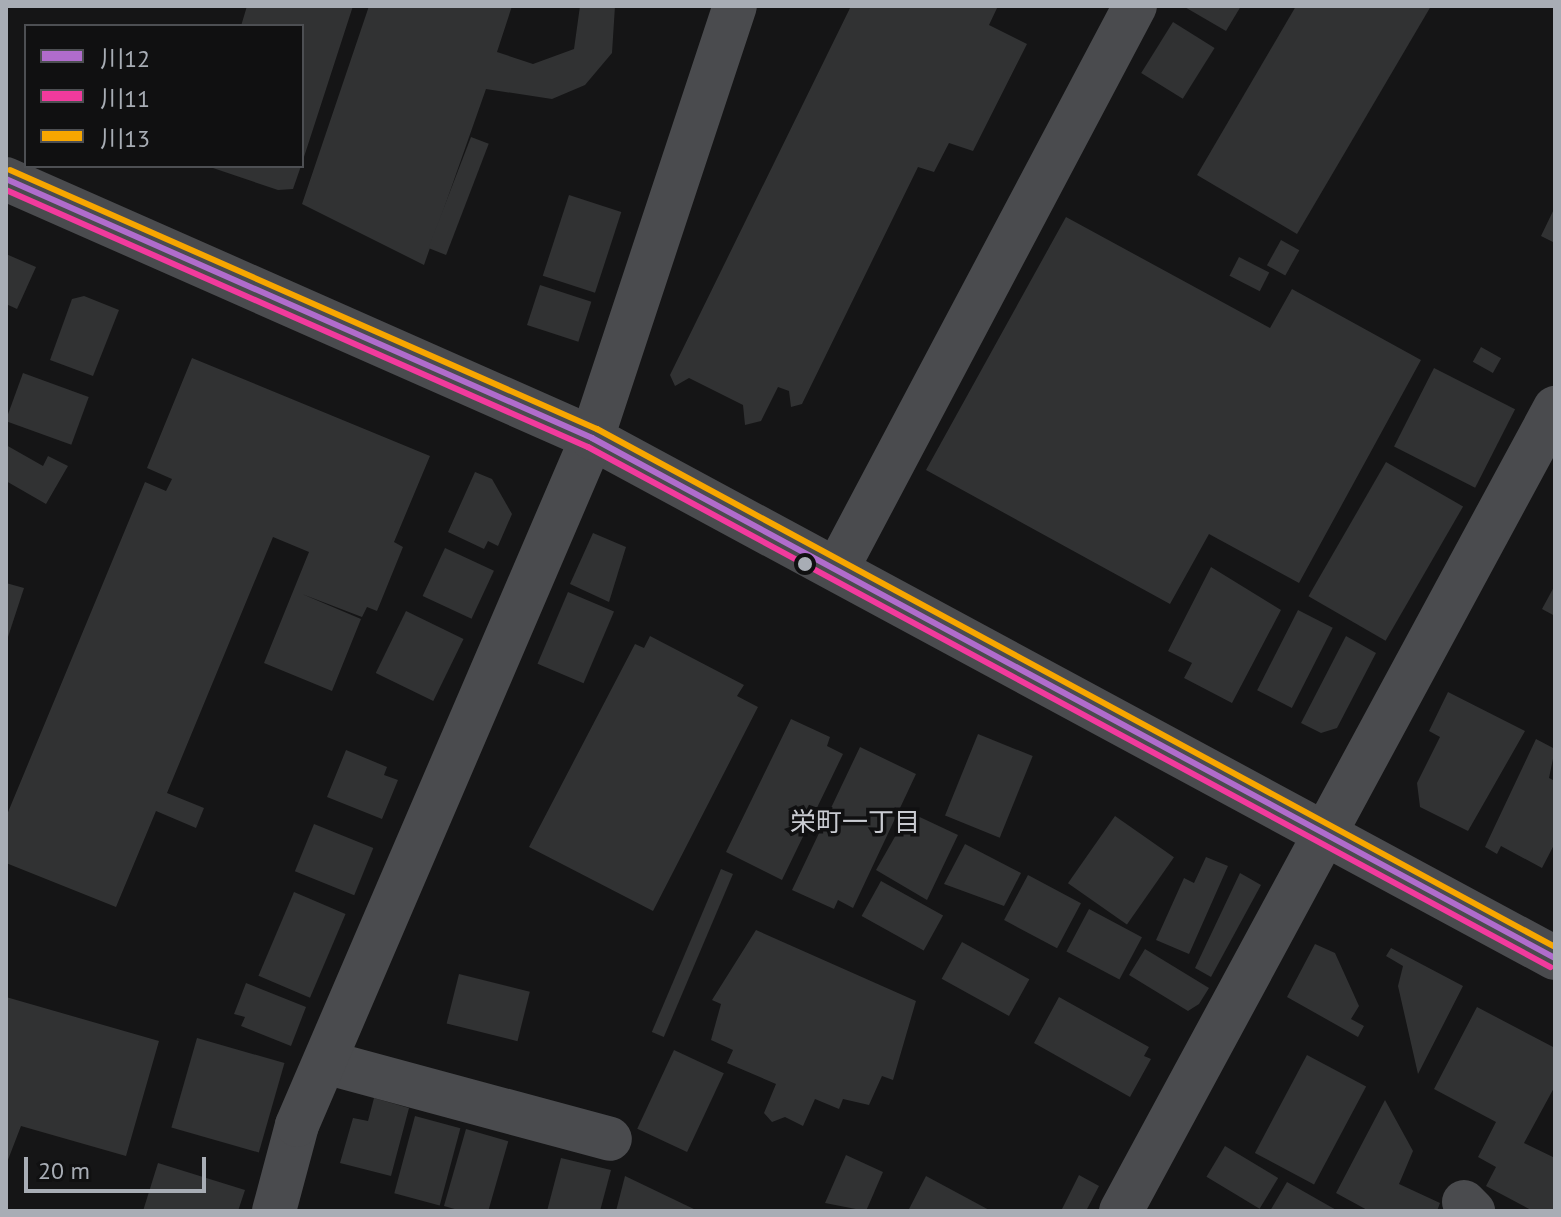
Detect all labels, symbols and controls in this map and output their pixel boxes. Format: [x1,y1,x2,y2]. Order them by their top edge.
legend [24,24,304,168]
text: 川12 [100,43,150,74]
text: 川11 [100,83,150,114]
text: 川13 [100,123,150,154]
unlabelled marker [797,556,813,572]
district label: 栄町一丁目 [790,806,920,838]
scale bar [28,1141,210,1191]
text: 20 m [38,1155,90,1186]

